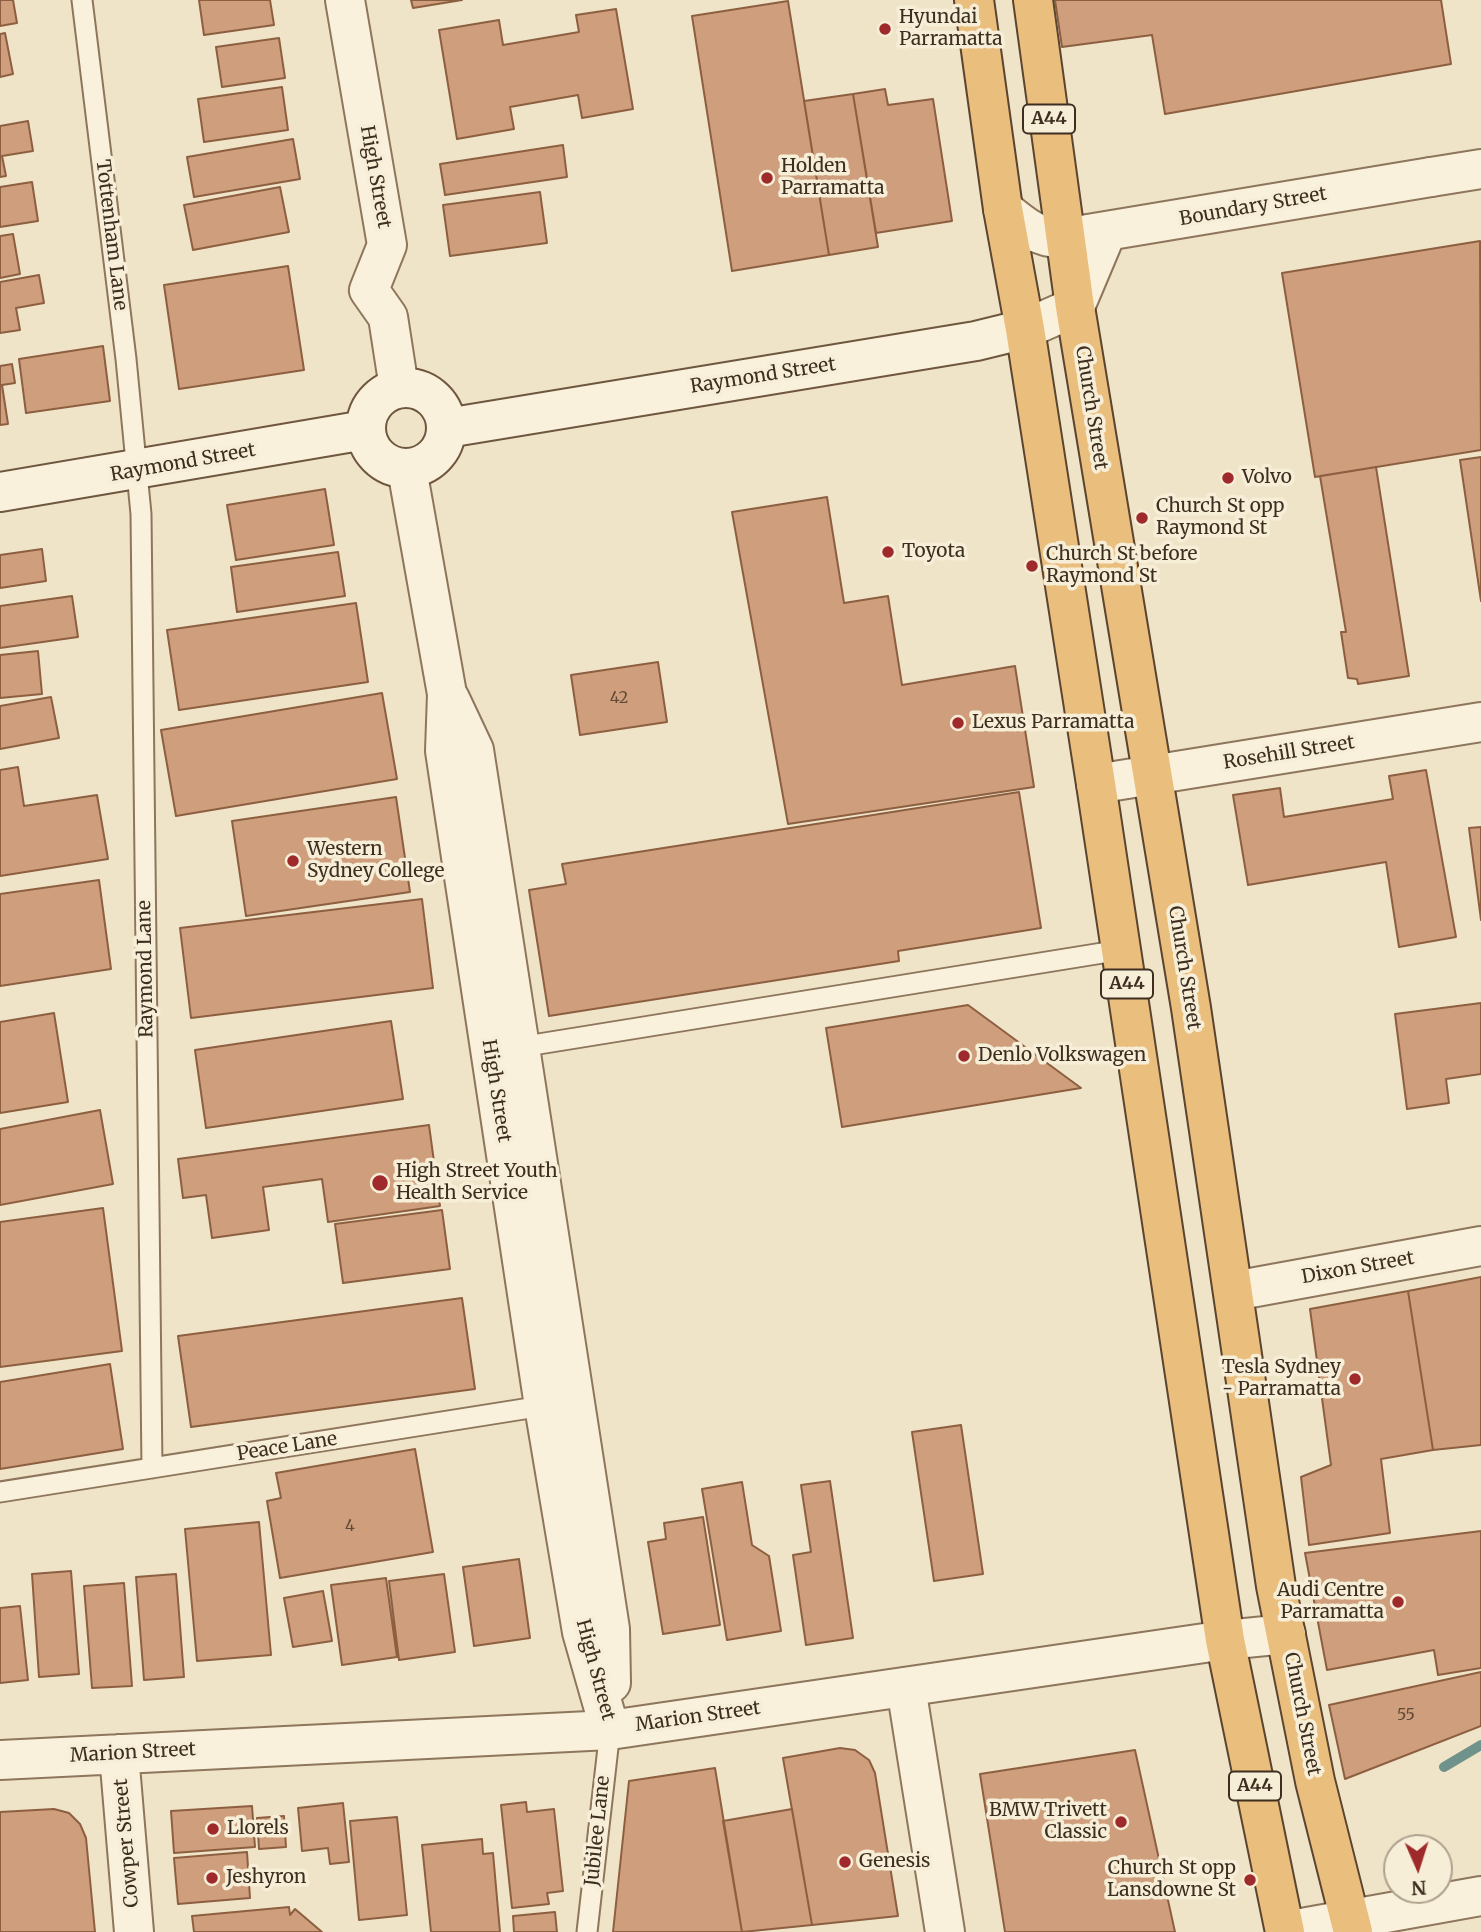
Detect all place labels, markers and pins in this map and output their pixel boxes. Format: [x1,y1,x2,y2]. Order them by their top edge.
place label: Hyundai Parramatta [899,7,1002,51]
marker: Hyundai Parramatta [877,21,893,37]
place label: Holden Parramatta [781,156,884,200]
marker: Holden Parramatta [759,170,775,186]
place label: Volvo [1242,467,1292,489]
marker: Volvo [1220,470,1236,486]
place label: Church St opp Raymond St [1156,496,1284,540]
marker: Church St opp Raymond St [1134,510,1150,526]
place label: Toyota [902,541,965,563]
marker: Toyota [880,544,896,560]
place label: Church St before Raymond St [1046,544,1197,588]
marker: Church St before Raymond St [1024,558,1040,574]
place label: Lexus Parramatta [972,712,1134,734]
marker: Lexus Parramatta [950,715,966,731]
place label: Western Sydney College [307,839,444,883]
marker: Western Sydney College [285,853,301,869]
place label: Denlo Volkswagen [978,1045,1146,1067]
marker: Denlo Volkswagen [956,1048,972,1064]
place label: High Street Youth Health Service [396,1161,558,1205]
marker: High Street Youth Health Service [370,1173,390,1193]
place label: Tesla Sydney - Parramatta [1222,1357,1341,1401]
marker: Tesla Sydney - Parramatta [1347,1371,1363,1387]
place label: Audi Centre Parramatta [1277,1580,1384,1624]
marker: Audi Centre Parramatta [1390,1594,1406,1610]
place label: BMW Trivett Classic [989,1800,1107,1844]
marker: BMW Trivett Classic [1113,1814,1129,1830]
place label: Llorels [227,1818,289,1840]
marker: Llorels [205,1821,221,1837]
place label: Genesis [859,1851,930,1873]
marker: Genesis [837,1854,853,1870]
place label: Church St opp Lansdowne St [1107,1858,1236,1902]
place label: Jeshyron [226,1867,306,1889]
marker: Jeshyron [204,1870,220,1886]
marker: Church St opp Lansdowne St [1242,1872,1258,1888]

